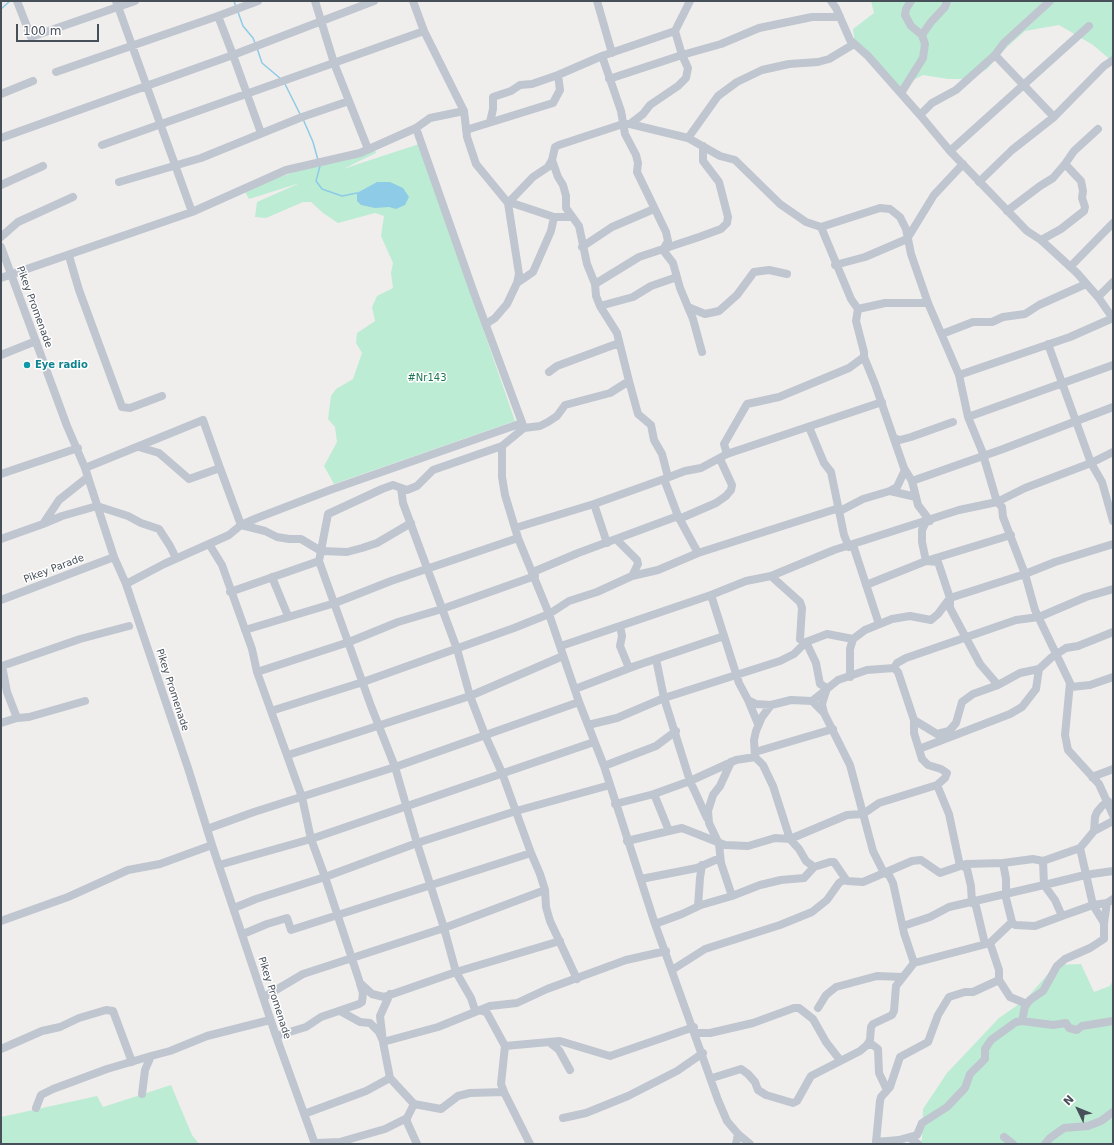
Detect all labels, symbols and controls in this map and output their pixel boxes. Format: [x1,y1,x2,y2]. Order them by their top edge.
scale bar [18,16,101,42]
text: 100 m [23,24,61,38]
street label: Pikey Promenade [14,265,54,349]
place label: Eye radio [35,359,88,371]
marker: Eye radio [22,360,32,370]
park label: #Nr143 [407,372,447,384]
street label: Pikey Parade [22,552,86,586]
street label: Pikey Promenade [153,647,191,733]
street label: Pikey Promenade [255,955,293,1041]
north arrow [1058,1089,1098,1129]
text: N [1061,1093,1077,1108]

